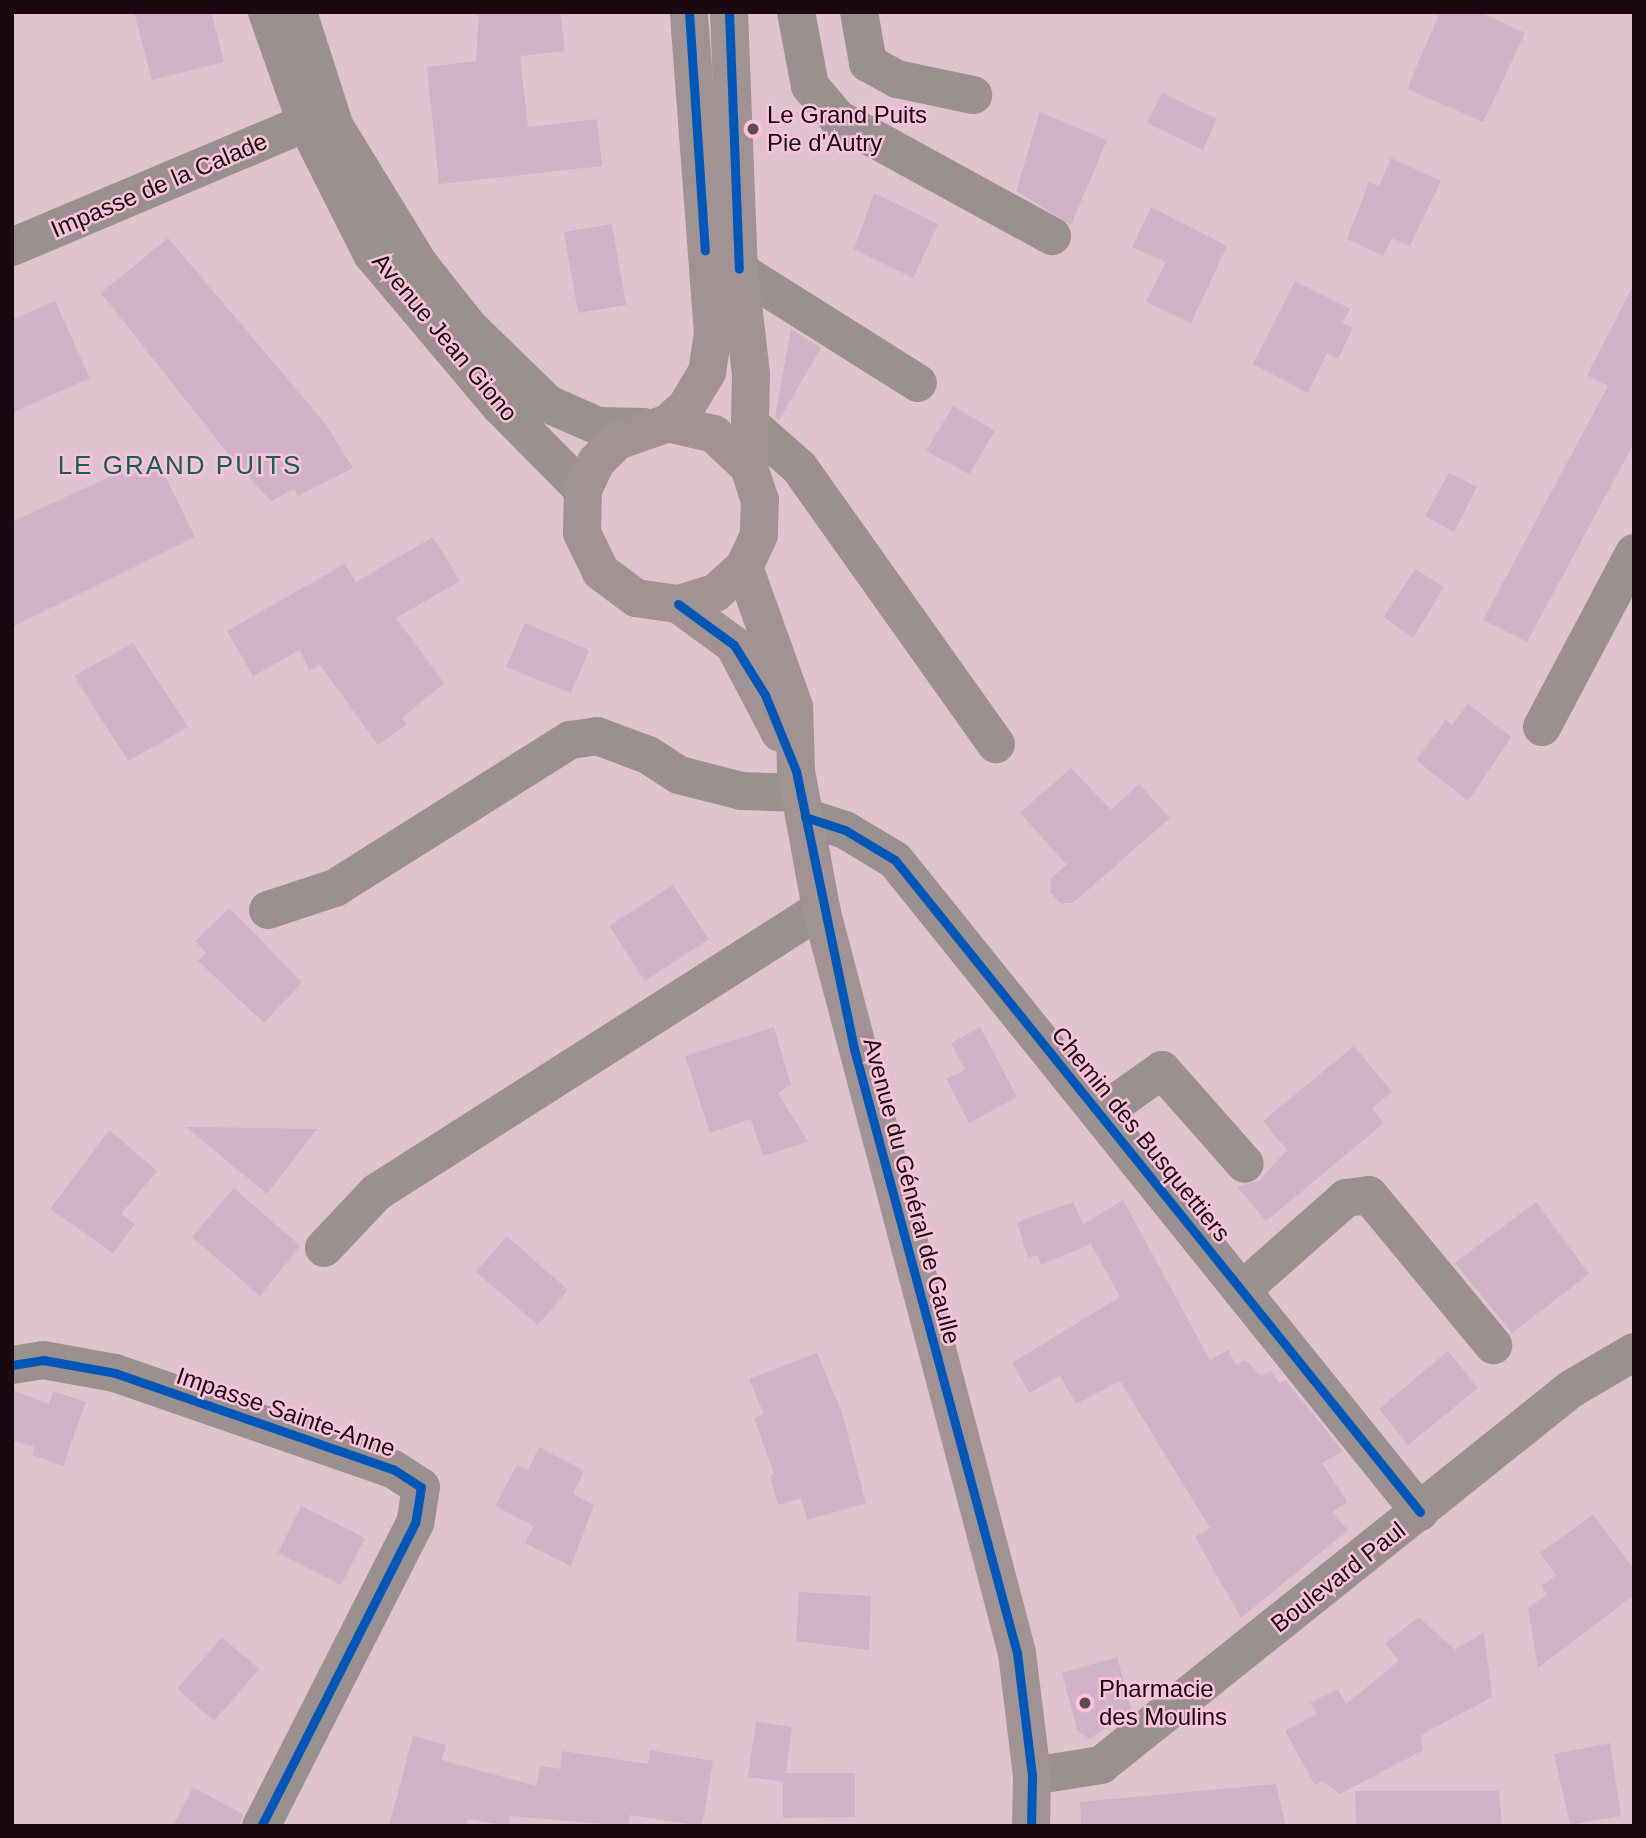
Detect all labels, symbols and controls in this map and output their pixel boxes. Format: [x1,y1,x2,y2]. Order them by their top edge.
place label: Le Grand Puits Pie d'Autry [767,101,927,157]
marker: Le Grand Puits Pie d'Autry [745,121,761,137]
street label: Impasse de la Calade [47,126,271,244]
street label: Avenue Jean Giono [366,247,524,427]
district label: LE GRAND PUITS [59,450,301,482]
street label: Chemin des Busquettiers [1045,1021,1237,1247]
street label: Avenue du Général de Gaulle [857,1035,967,1347]
street label: Impasse Sainte-Anne [173,1361,399,1463]
street label: Boulevard Paul [1265,1516,1411,1638]
place label: Pharmacie des Moulins [1099,1675,1227,1731]
marker: Pharmacie des Moulins [1077,1695,1093,1711]

